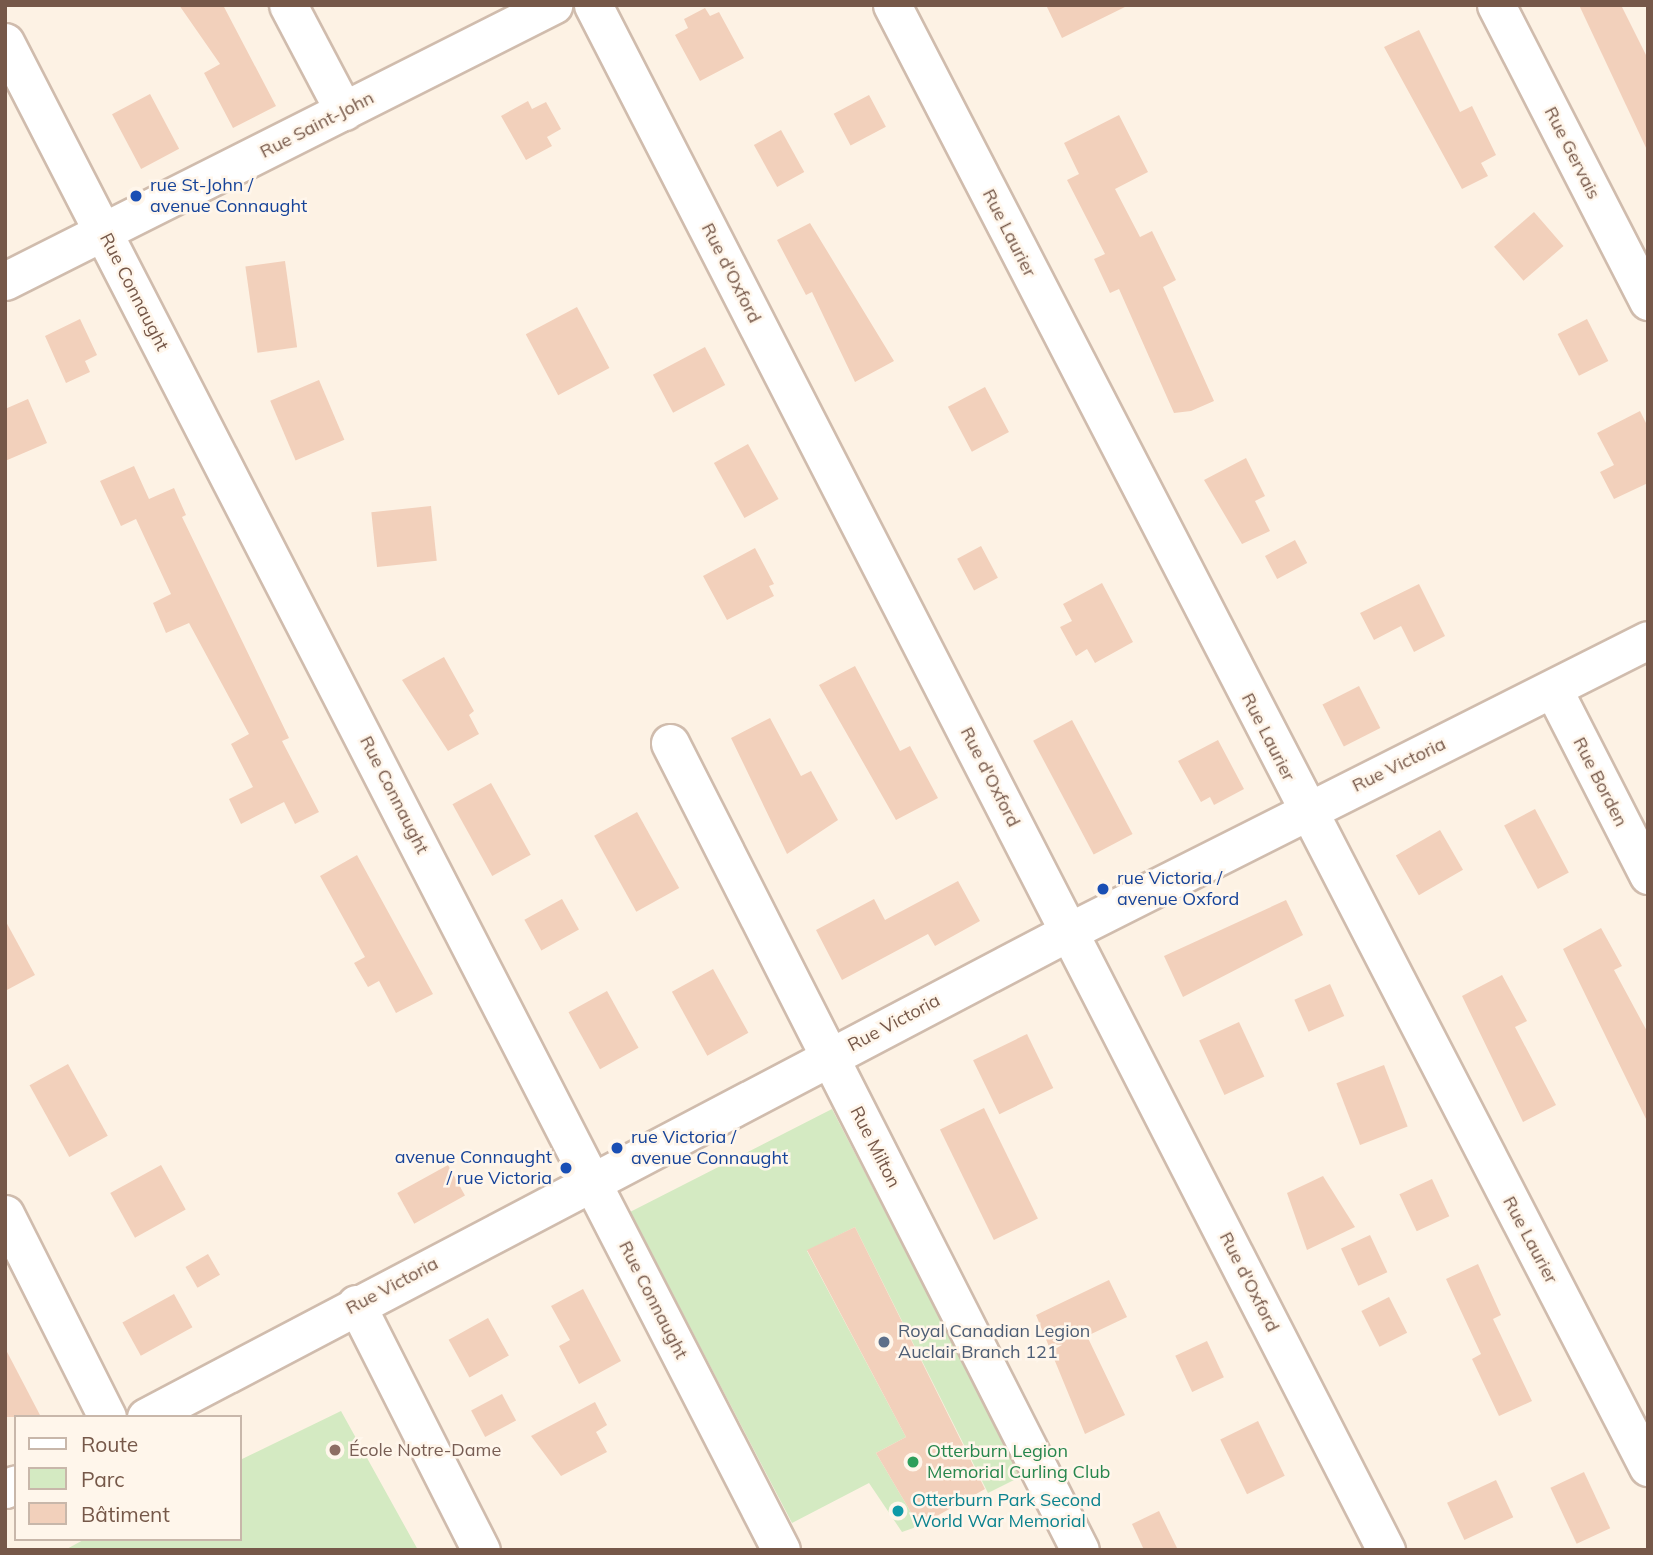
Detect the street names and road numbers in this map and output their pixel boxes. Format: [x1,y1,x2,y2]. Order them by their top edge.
street label: Rue Saint-John [256,87,378,163]
street label: Rue Gervais [1540,103,1604,203]
street label: Rue Laurier [978,186,1040,280]
street label: Rue d'Oxford [697,220,765,326]
street label: Rue Connaught [95,230,173,354]
street label: Rue Laurier [1237,690,1299,784]
street label: Rue d'Oxford [956,724,1024,830]
street label: Rue Connaught [355,733,433,857]
street label: Rue Victoria [1349,733,1449,797]
street label: Rue Borden [1568,734,1632,830]
street label: Rue Victoria [844,990,944,1056]
street label: Rue Milton [845,1103,905,1191]
street label: Rue Laurier [1498,1193,1562,1287]
street label: Rue d'Oxford [1215,1229,1283,1335]
street label: Rue Connaught [614,1238,692,1362]
street label: Rue Victoria [342,1253,442,1319]

